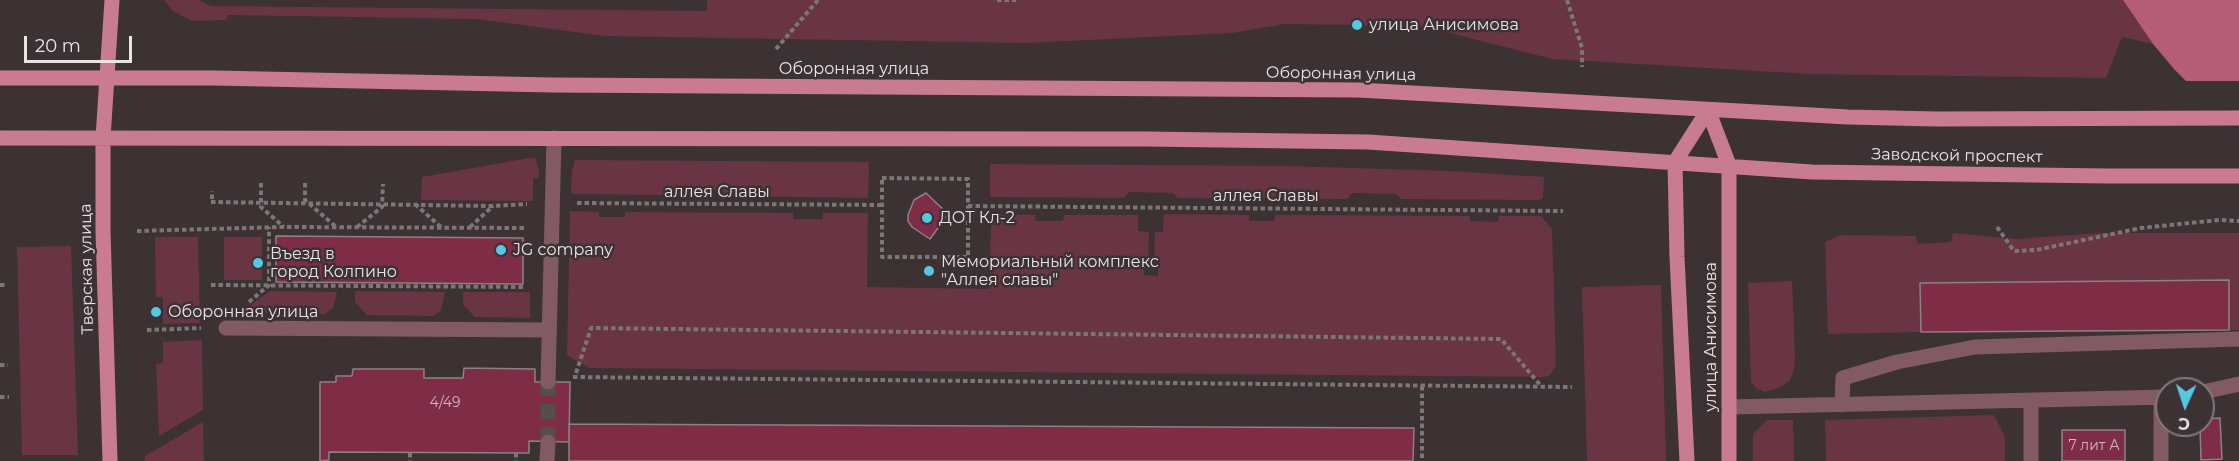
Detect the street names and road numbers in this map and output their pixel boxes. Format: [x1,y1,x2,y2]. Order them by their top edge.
street label: Оборонная улица [779,59,929,79]
street label: Оборонная улица [1266,63,1416,85]
street label: Заводской проспект [1871,145,2043,167]
street label: аллея Славы [664,182,770,202]
street label: аллея Славы [1213,186,1319,206]
street label: Тверская улица [76,203,98,335]
street label: улица Анисимова [1701,262,1721,412]

